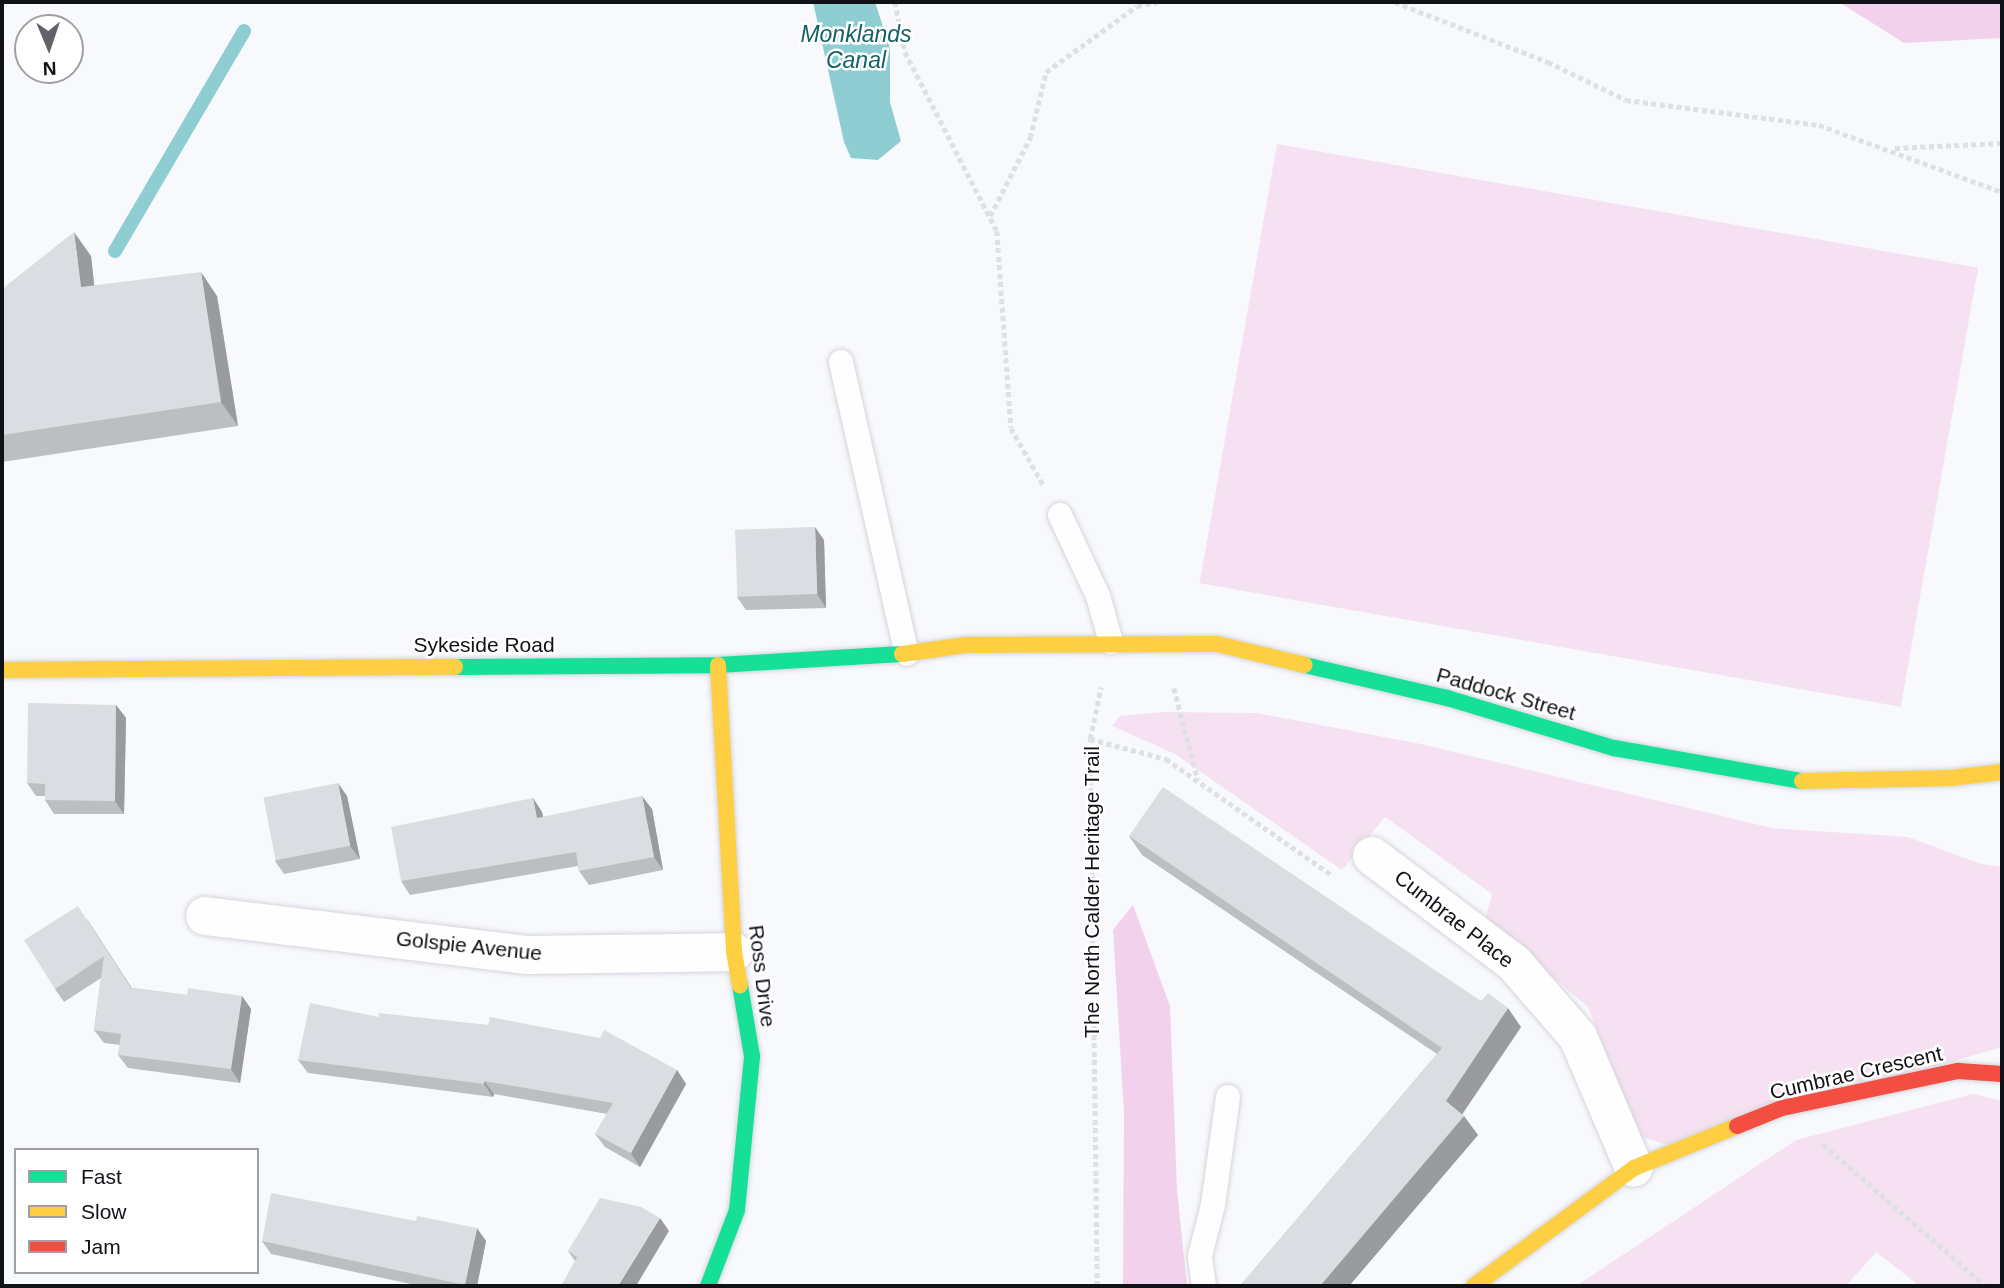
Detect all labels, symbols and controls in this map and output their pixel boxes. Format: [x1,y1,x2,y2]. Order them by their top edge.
north arrow [14,14,84,84]
water label: Monklands Canal [800,20,912,74]
text: N [42,58,57,79]
street label: Sykeside Road [413,632,555,658]
street label: Paddock Street [1434,662,1578,726]
street label: The North Calder Heritage Trail [1079,746,1105,1038]
street label: Cumbrae Place [1389,865,1519,973]
street label: Ross Drive [743,924,781,1028]
street label: Golspie Avenue [394,926,544,966]
street label: Cumbrae Crescent [1767,1041,1945,1105]
legend [14,1148,259,1274]
text: Fast [81,1165,122,1188]
text: Slow [81,1200,127,1223]
text: Jam [81,1235,121,1258]

